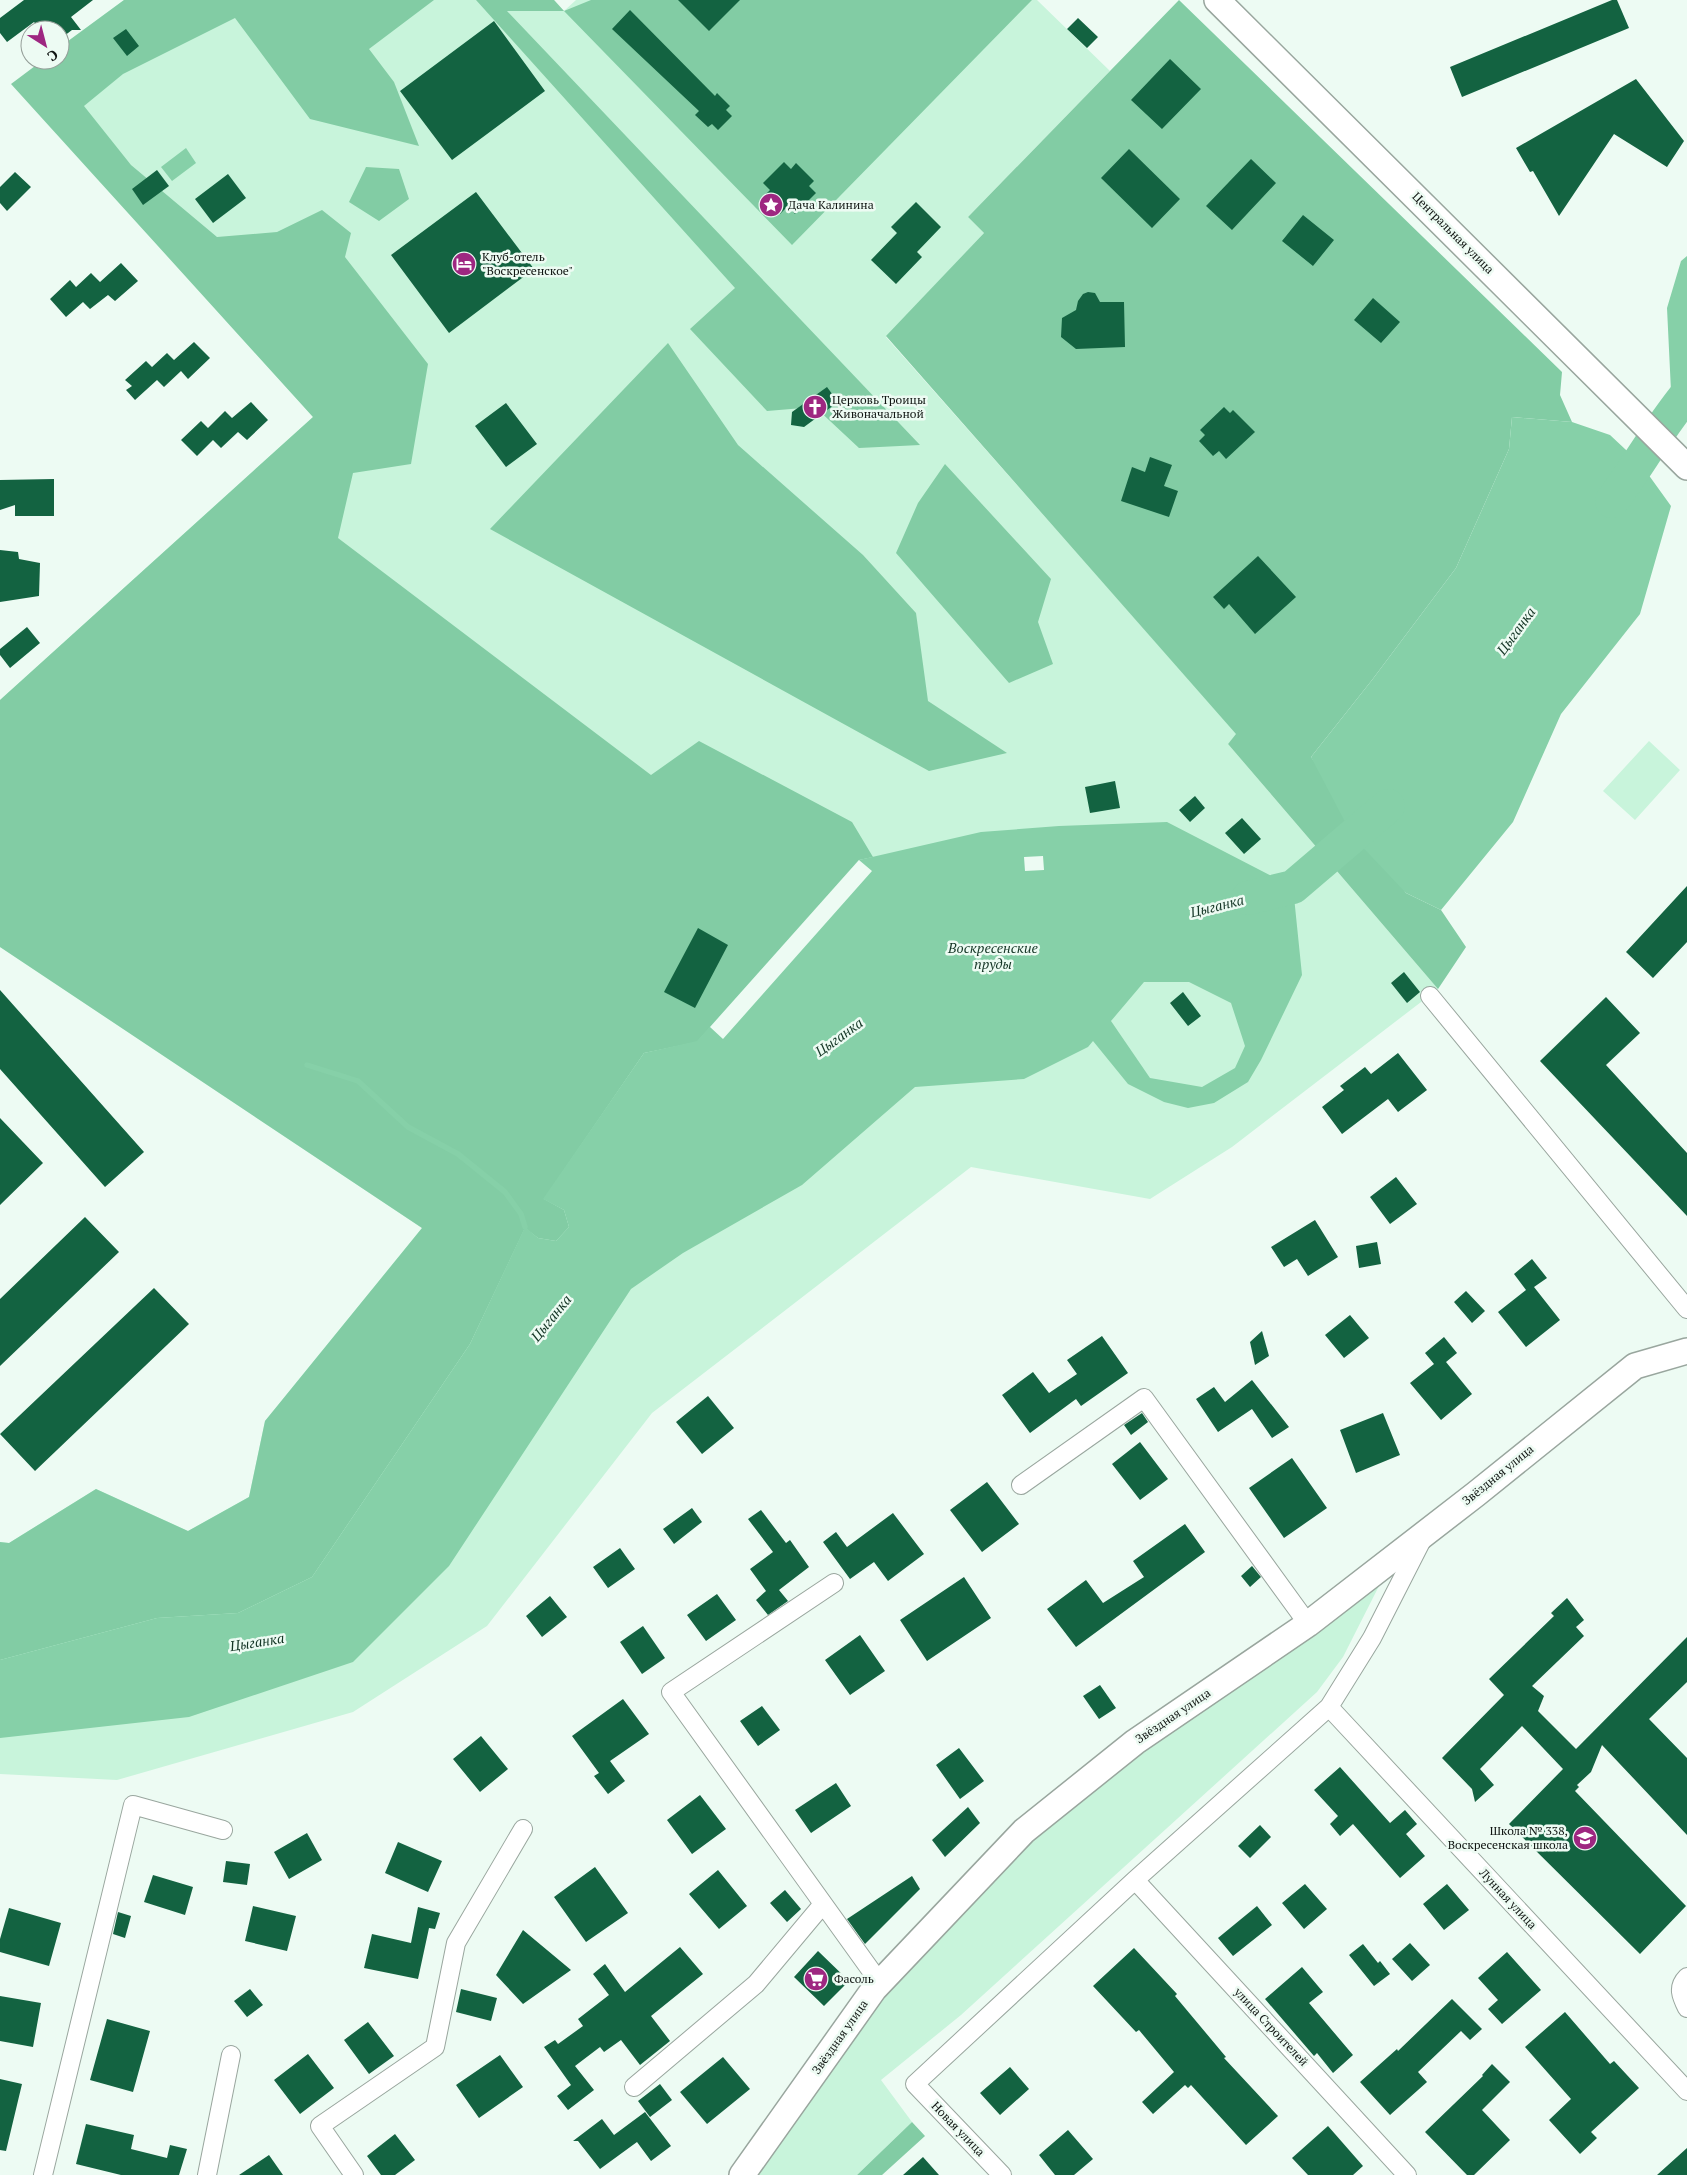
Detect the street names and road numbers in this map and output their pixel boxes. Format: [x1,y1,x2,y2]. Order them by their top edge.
street label: Центральная улица [1409,189,1497,277]
street label: Звёздная улица [1459,1441,1536,1508]
street label: Звёздная улица [1132,1685,1213,1746]
street label: Лунная улица [1476,1865,1540,1932]
street label: улица Строителей [1231,1984,1312,2069]
street label: Звёздная улица [808,1997,871,2077]
street label: Новая улица [929,2098,988,2159]

